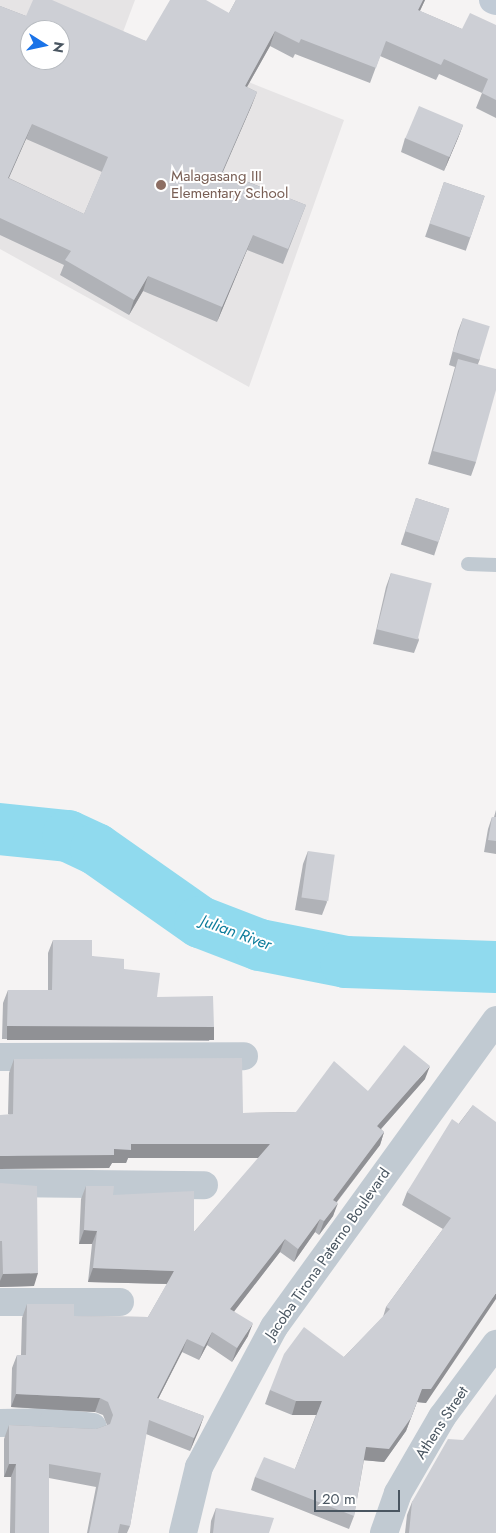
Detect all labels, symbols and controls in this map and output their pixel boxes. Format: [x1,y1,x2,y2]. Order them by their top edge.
north arrow [20,20,70,70]
text: N [48,40,70,55]
place label: Malagasang III Elementary School [171,167,288,202]
marker: Malagasang III Elementary School [155,179,167,191]
water label: Julian River [198,911,274,955]
street label: Jacoba Tirona Paterno Boulevard [262,1165,394,1343]
street label: Athens Street [412,1383,472,1463]
scale bar [316,1480,402,1512]
text: 20 m [322,1488,356,1510]

